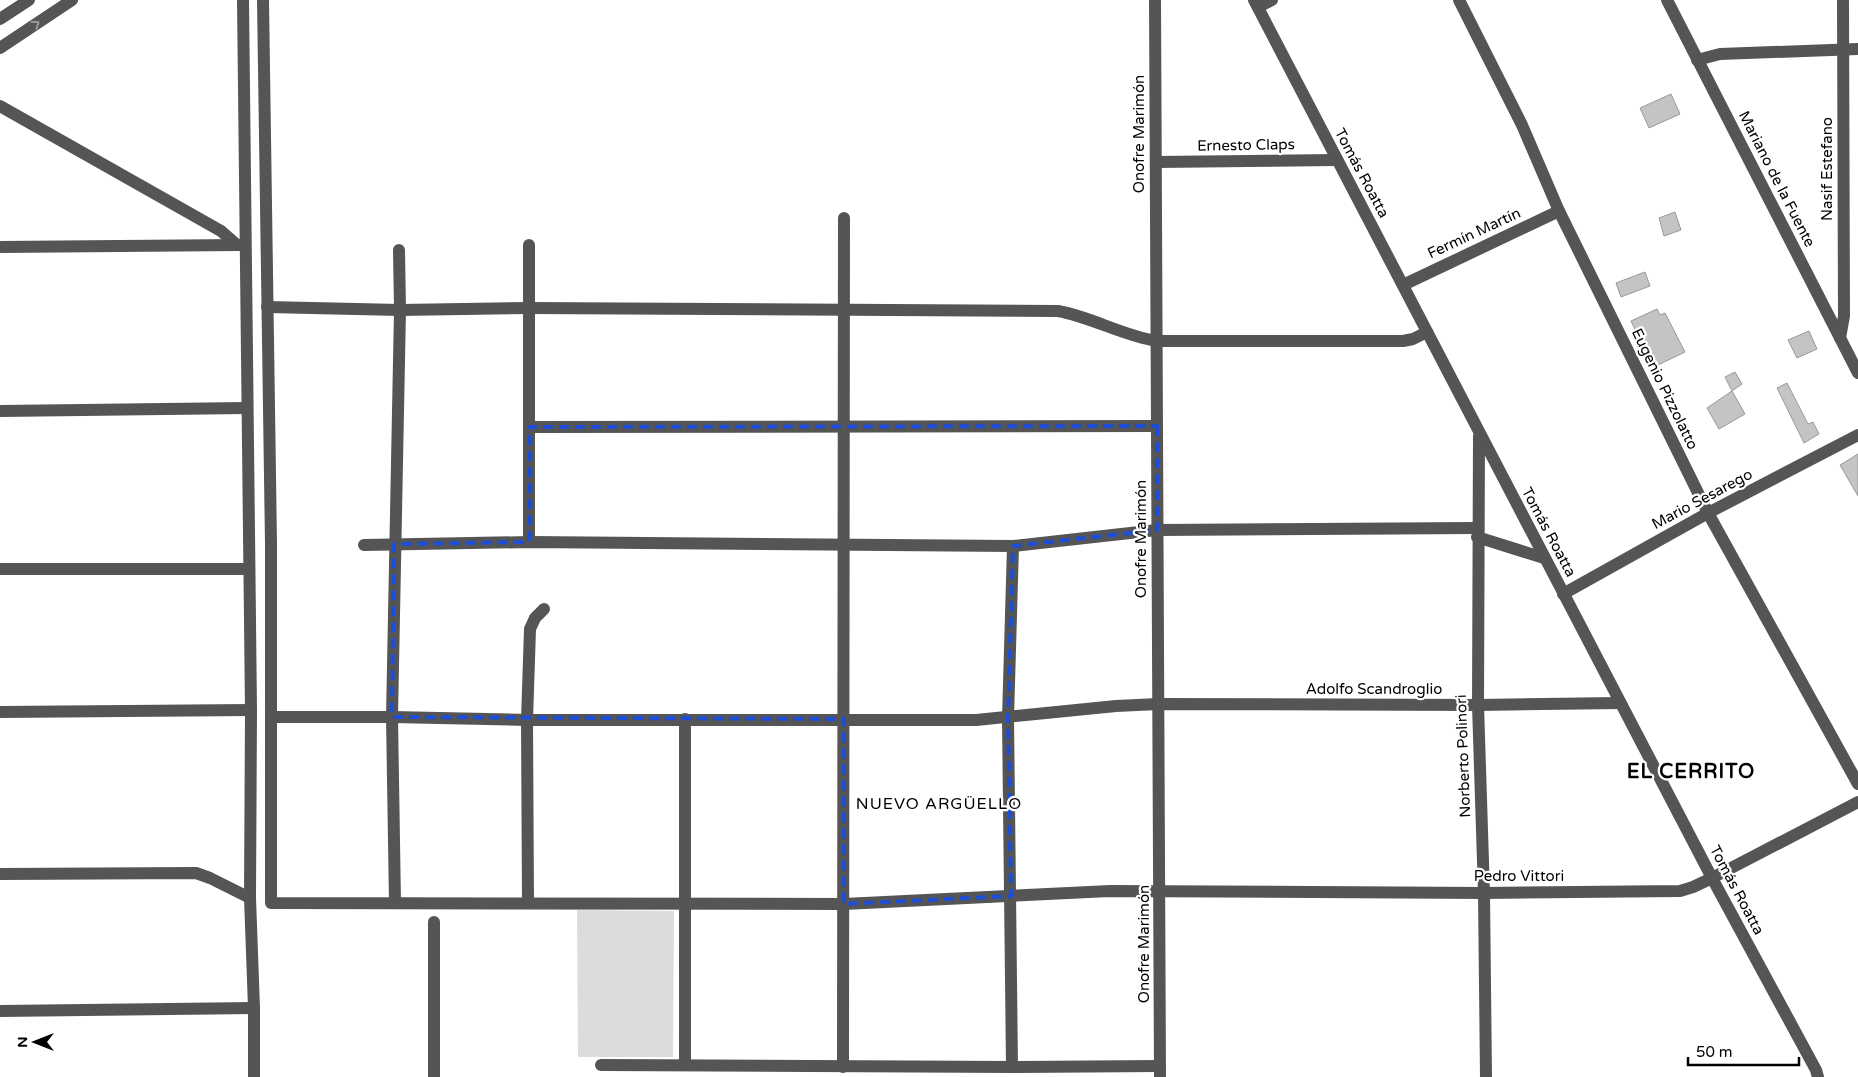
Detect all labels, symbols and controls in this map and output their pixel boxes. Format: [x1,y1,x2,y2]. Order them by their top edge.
one-way arrow [30,21,40,30]
street label: Onofre Marimón [1130,75,1148,193]
street label: Mariano de la Fuente [1735,108,1819,250]
street label: Nasif Estefano [1818,117,1836,221]
street label: Tomás Roatta [1331,125,1393,221]
street label: Ernesto Claps [1197,135,1295,155]
street label: Fermín Martín [1425,204,1523,262]
street label: Eugenio Pizzolatto [1628,325,1702,453]
street label: Mario Sesarego [1649,465,1755,533]
street label: Onofre Marimón [1132,480,1150,598]
street label: Tomás Roatta [1518,484,1580,580]
street label: Adolfo Scandroglio [1306,680,1442,698]
street label: Norberto Polinori [1452,694,1474,818]
district label: EL CERRITO [1627,760,1755,784]
district label: NUEVO ARGÜELLO [856,794,1022,814]
street label: Tomás Roatta [1706,842,1768,938]
street label: Pedro Vittori [1474,867,1564,885]
street label: Onofre Marimón [1135,885,1153,1003]
north arrow [10,1017,60,1067]
scale bar [1688,1034,1799,1066]
text: N [14,1036,31,1048]
text: 50 m [1696,1043,1733,1061]

